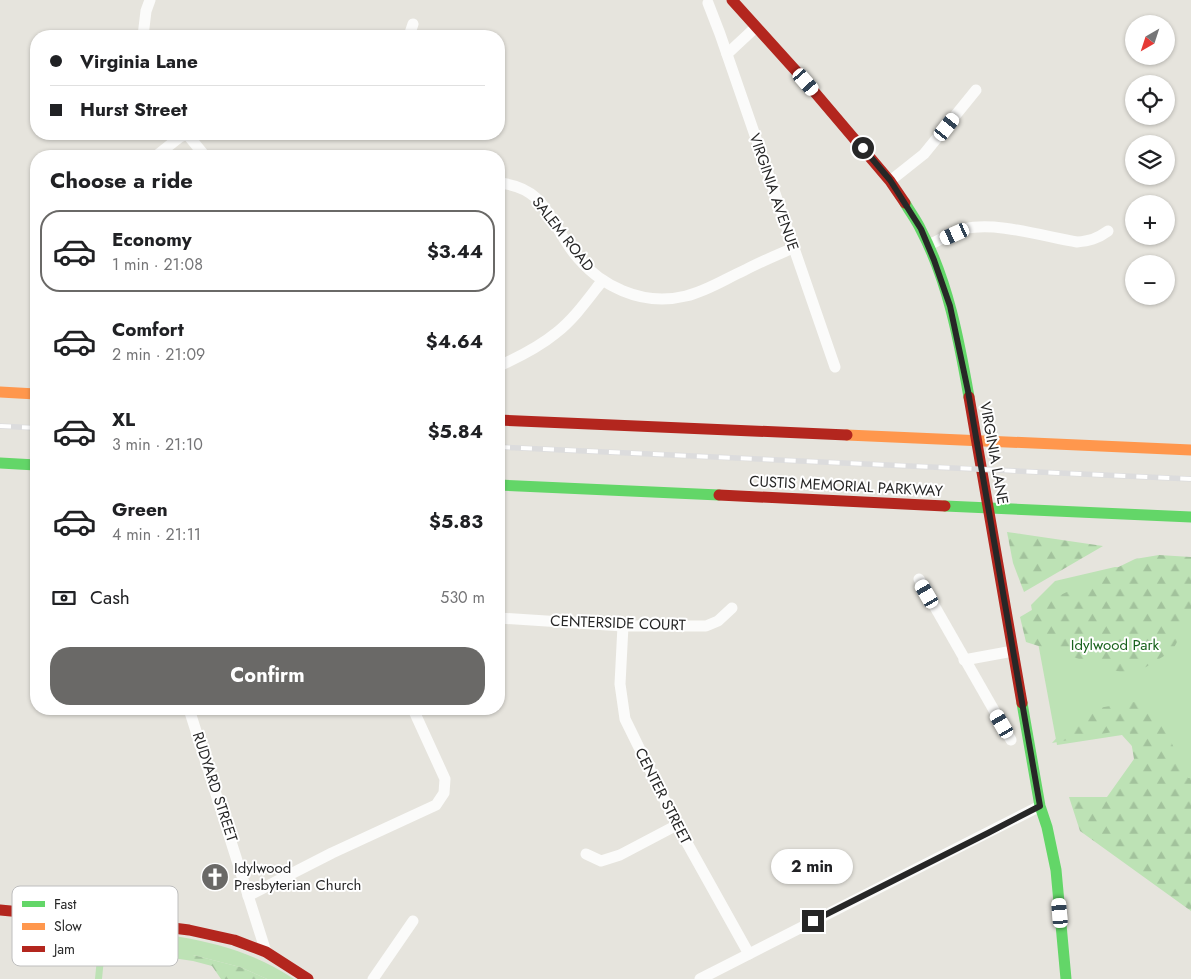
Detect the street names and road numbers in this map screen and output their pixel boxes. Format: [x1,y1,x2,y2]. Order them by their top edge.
street label: VIRGINIA AVENUE [744,130,804,254]
street label: SALEM ROAD [527,192,599,276]
street label: VIRGINIA LANE [974,400,1014,506]
street label: CUSTIS MEMORIAL PARKWAY [749,470,944,502]
street label: CENTERSIDE COURT [550,610,686,636]
street label: RUDYARD STREET [187,729,243,845]
street label: CENTER STREET [629,744,697,848]

